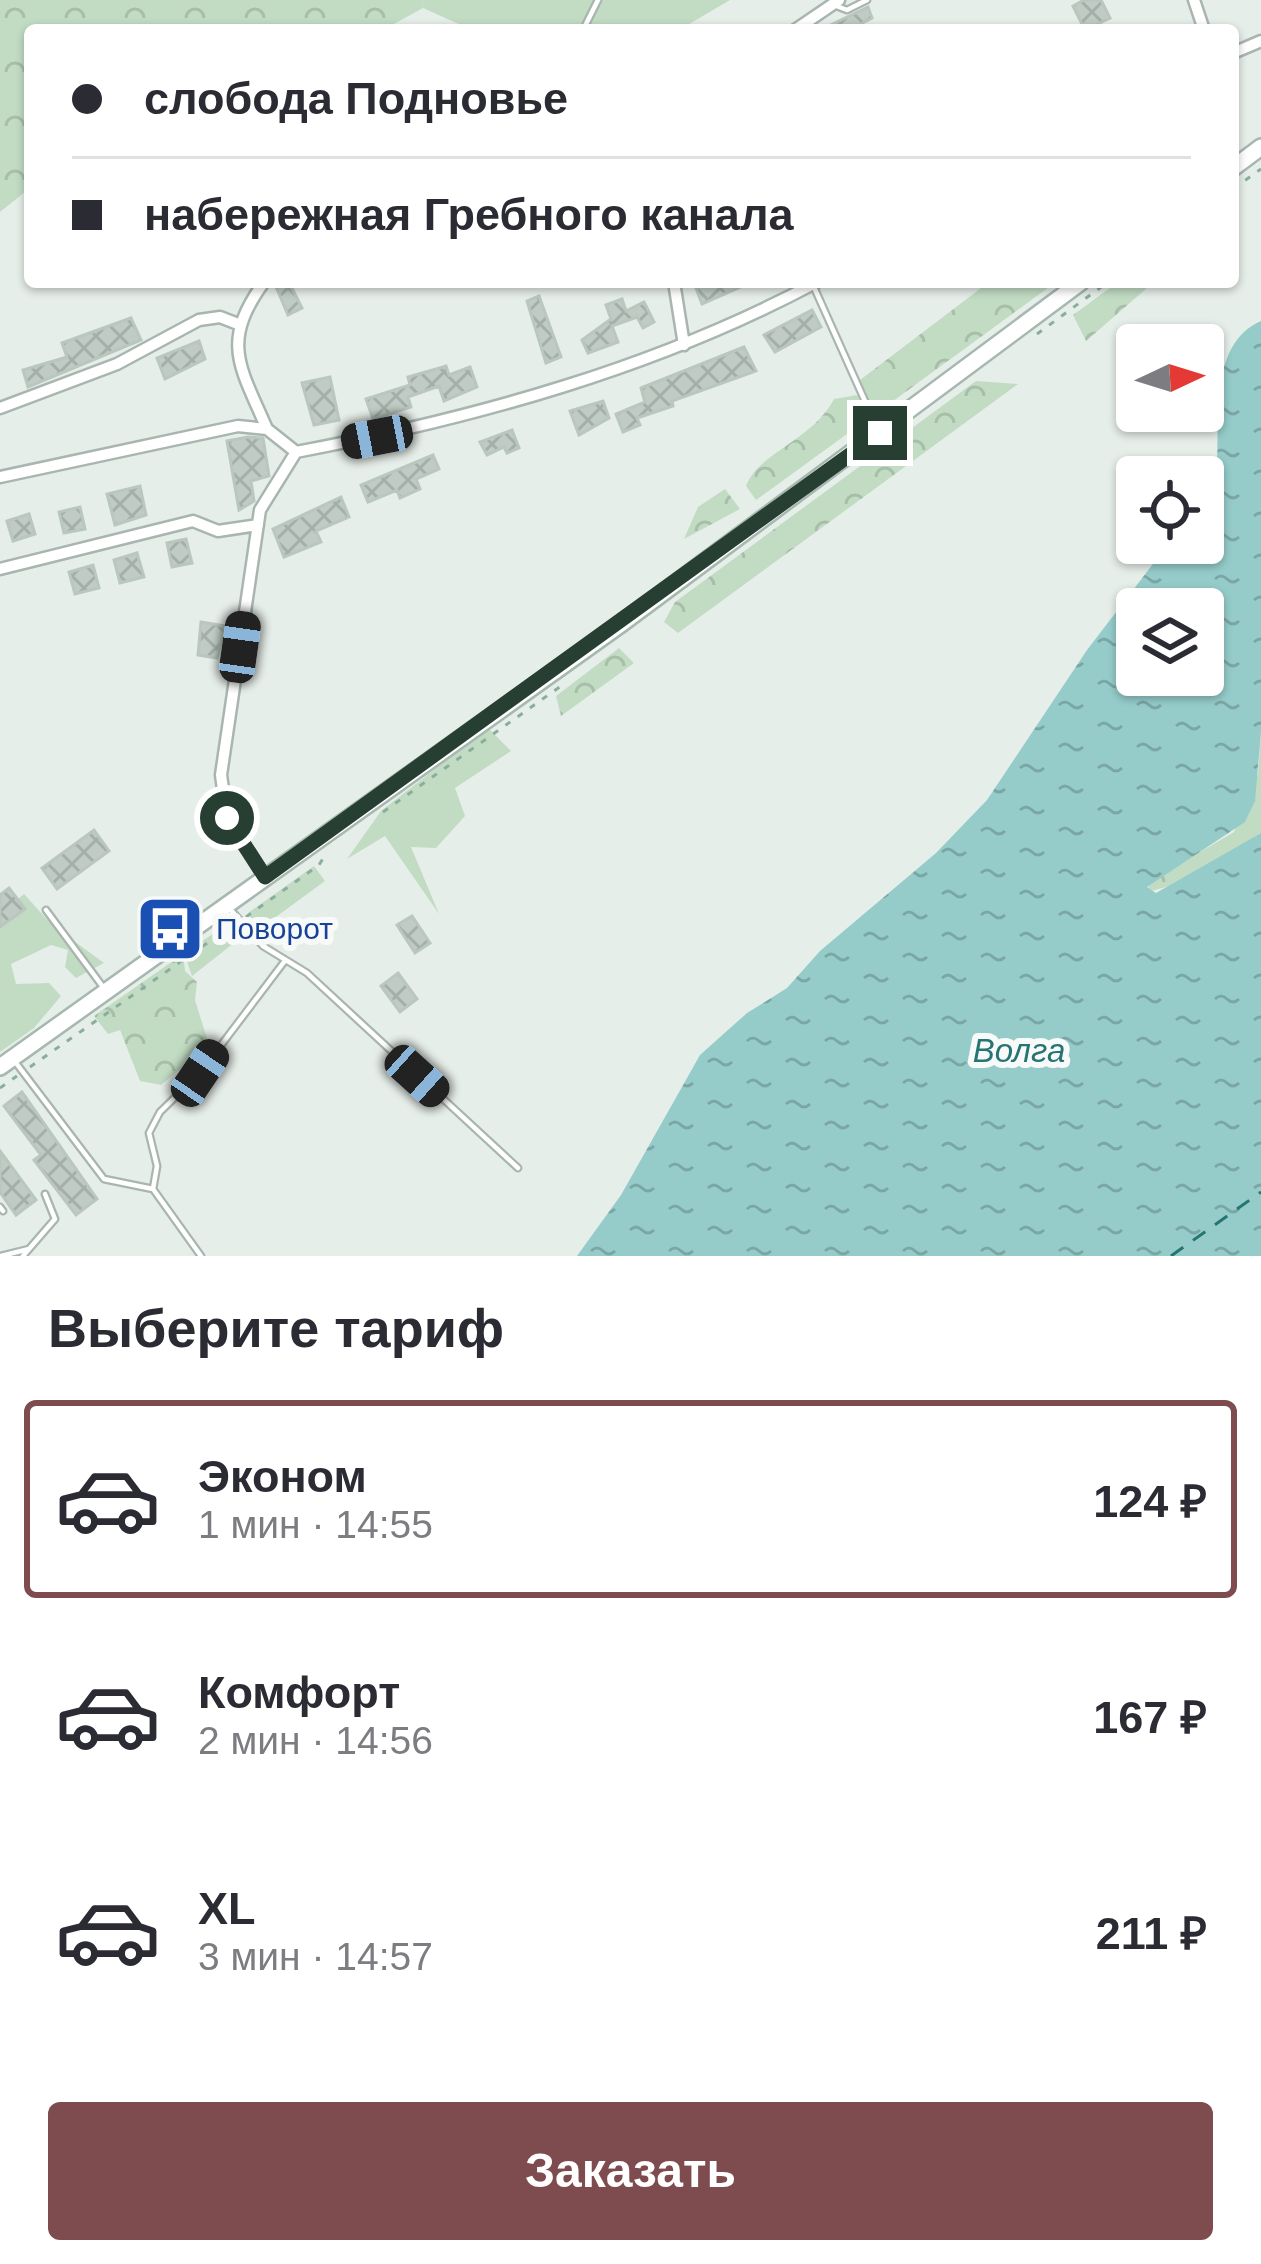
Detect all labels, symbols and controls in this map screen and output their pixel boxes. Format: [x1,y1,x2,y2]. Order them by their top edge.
text: слобода Подновье [144,73,568,124]
text: набережная Гребного канала [144,189,794,240]
north arrow [1116,324,1224,432]
map controls [1116,324,1224,696]
route end [853,406,907,460]
car [338,412,416,462]
button: locate [1116,456,1224,564]
button: layers [1116,588,1224,696]
car [217,609,263,685]
route start [200,791,254,845]
bus stop icon: Поворот [135,894,205,964]
place label: Поворот [216,912,333,945]
water label: Волга [973,1032,1065,1069]
car [165,1033,235,1113]
car [378,1039,456,1113]
text: Выберите тариф [48,1298,504,1358]
icon: car [54,1445,162,1553]
text: Эконом [198,1451,367,1502]
text: 124 ₽ [1093,1476,1207,1527]
text: 1 мин · 14:55 [198,1503,433,1546]
icon: car [54,1661,162,1769]
text: Комфорт [198,1667,400,1718]
text: 167 ₽ [1093,1692,1207,1743]
text: 2 мин · 14:56 [198,1719,433,1762]
icon: car [54,1877,162,1985]
text: XL [198,1883,256,1934]
text: 211 ₽ [1096,1908,1207,1959]
text: 3 мин · 14:57 [198,1935,433,1978]
button: Заказать [48,2102,1213,2240]

